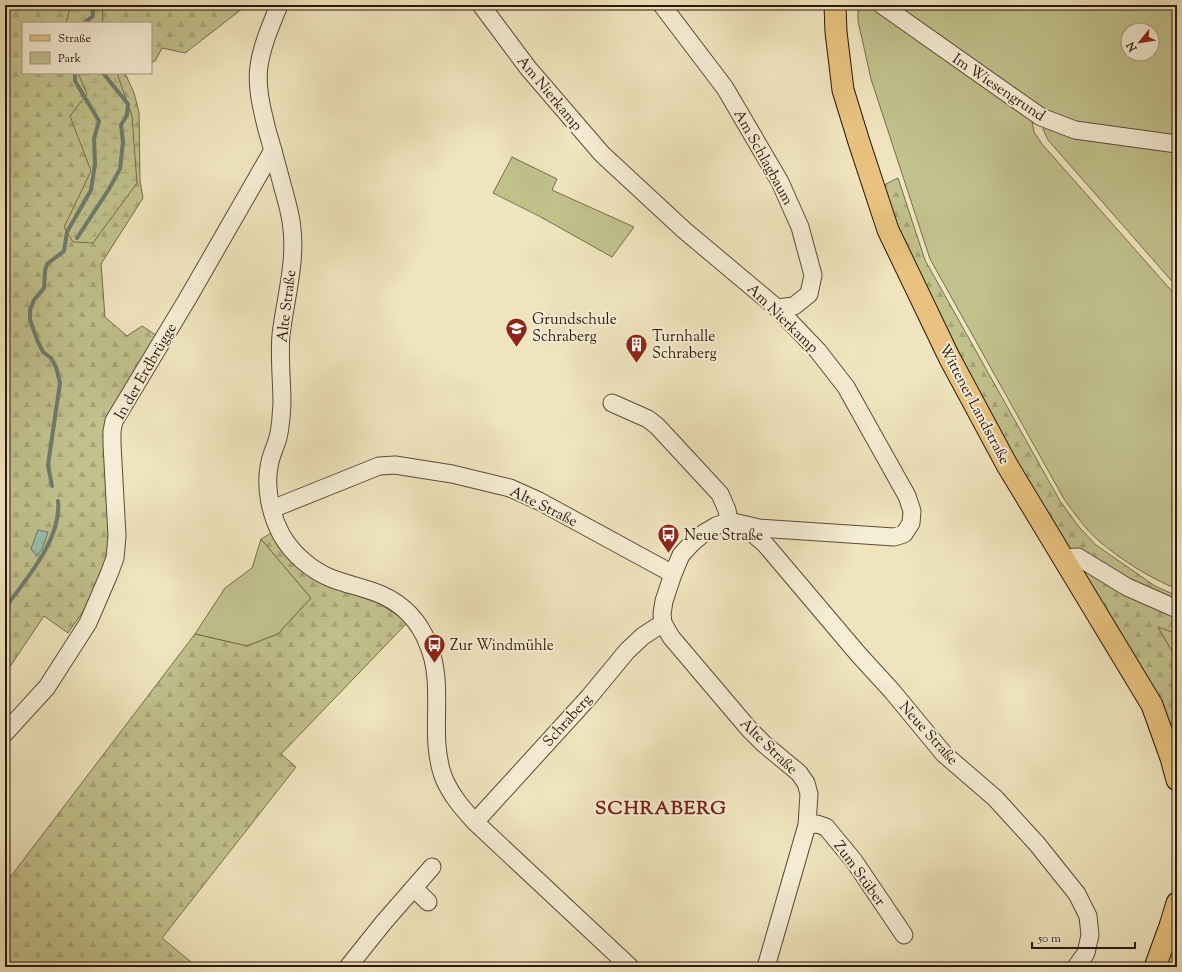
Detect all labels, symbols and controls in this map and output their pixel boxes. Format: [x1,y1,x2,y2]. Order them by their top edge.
legend [22,22,152,74]
north arrow [1120,22,1160,62]
text: Straße [58,30,92,48]
text: N [1123,39,1142,55]
street label: Im Wiesengrund [948,49,1049,127]
text: Park [58,50,81,68]
street label: Am Nierkamp [511,52,586,136]
street label: Am Schlagbaum [728,106,798,210]
street label: Alte Straße [273,269,302,344]
street label: Am Nierkamp [742,280,822,359]
place label: Grundschule Schraberg [532,310,617,348]
school or university icon: Grundschule Schraberg [504,315,530,348]
street label: In der Erdbrügge [110,320,182,424]
place label: Turnhalle Schraberg [652,327,717,365]
building icon: Turnhalle Schraberg [624,332,650,365]
street label: Wittener Landstraße [933,341,1014,469]
street label: Alte Straße [506,482,581,533]
bus stop icon: Neue Straße [655,522,681,555]
place label: Neue Straße [684,526,763,547]
bus stop icon: Zur Windmühle [421,632,447,665]
place label: Zur Windmühle [450,636,554,657]
street label: Schraberg [539,690,598,752]
street label: Neue Straße [894,698,962,770]
street label: Alte Straße [734,714,802,780]
district label: SCHRABERG [595,796,727,823]
street label: Zum Stüber [828,837,890,911]
scale bar [1032,924,1135,950]
text: 50 m [1037,930,1061,948]

